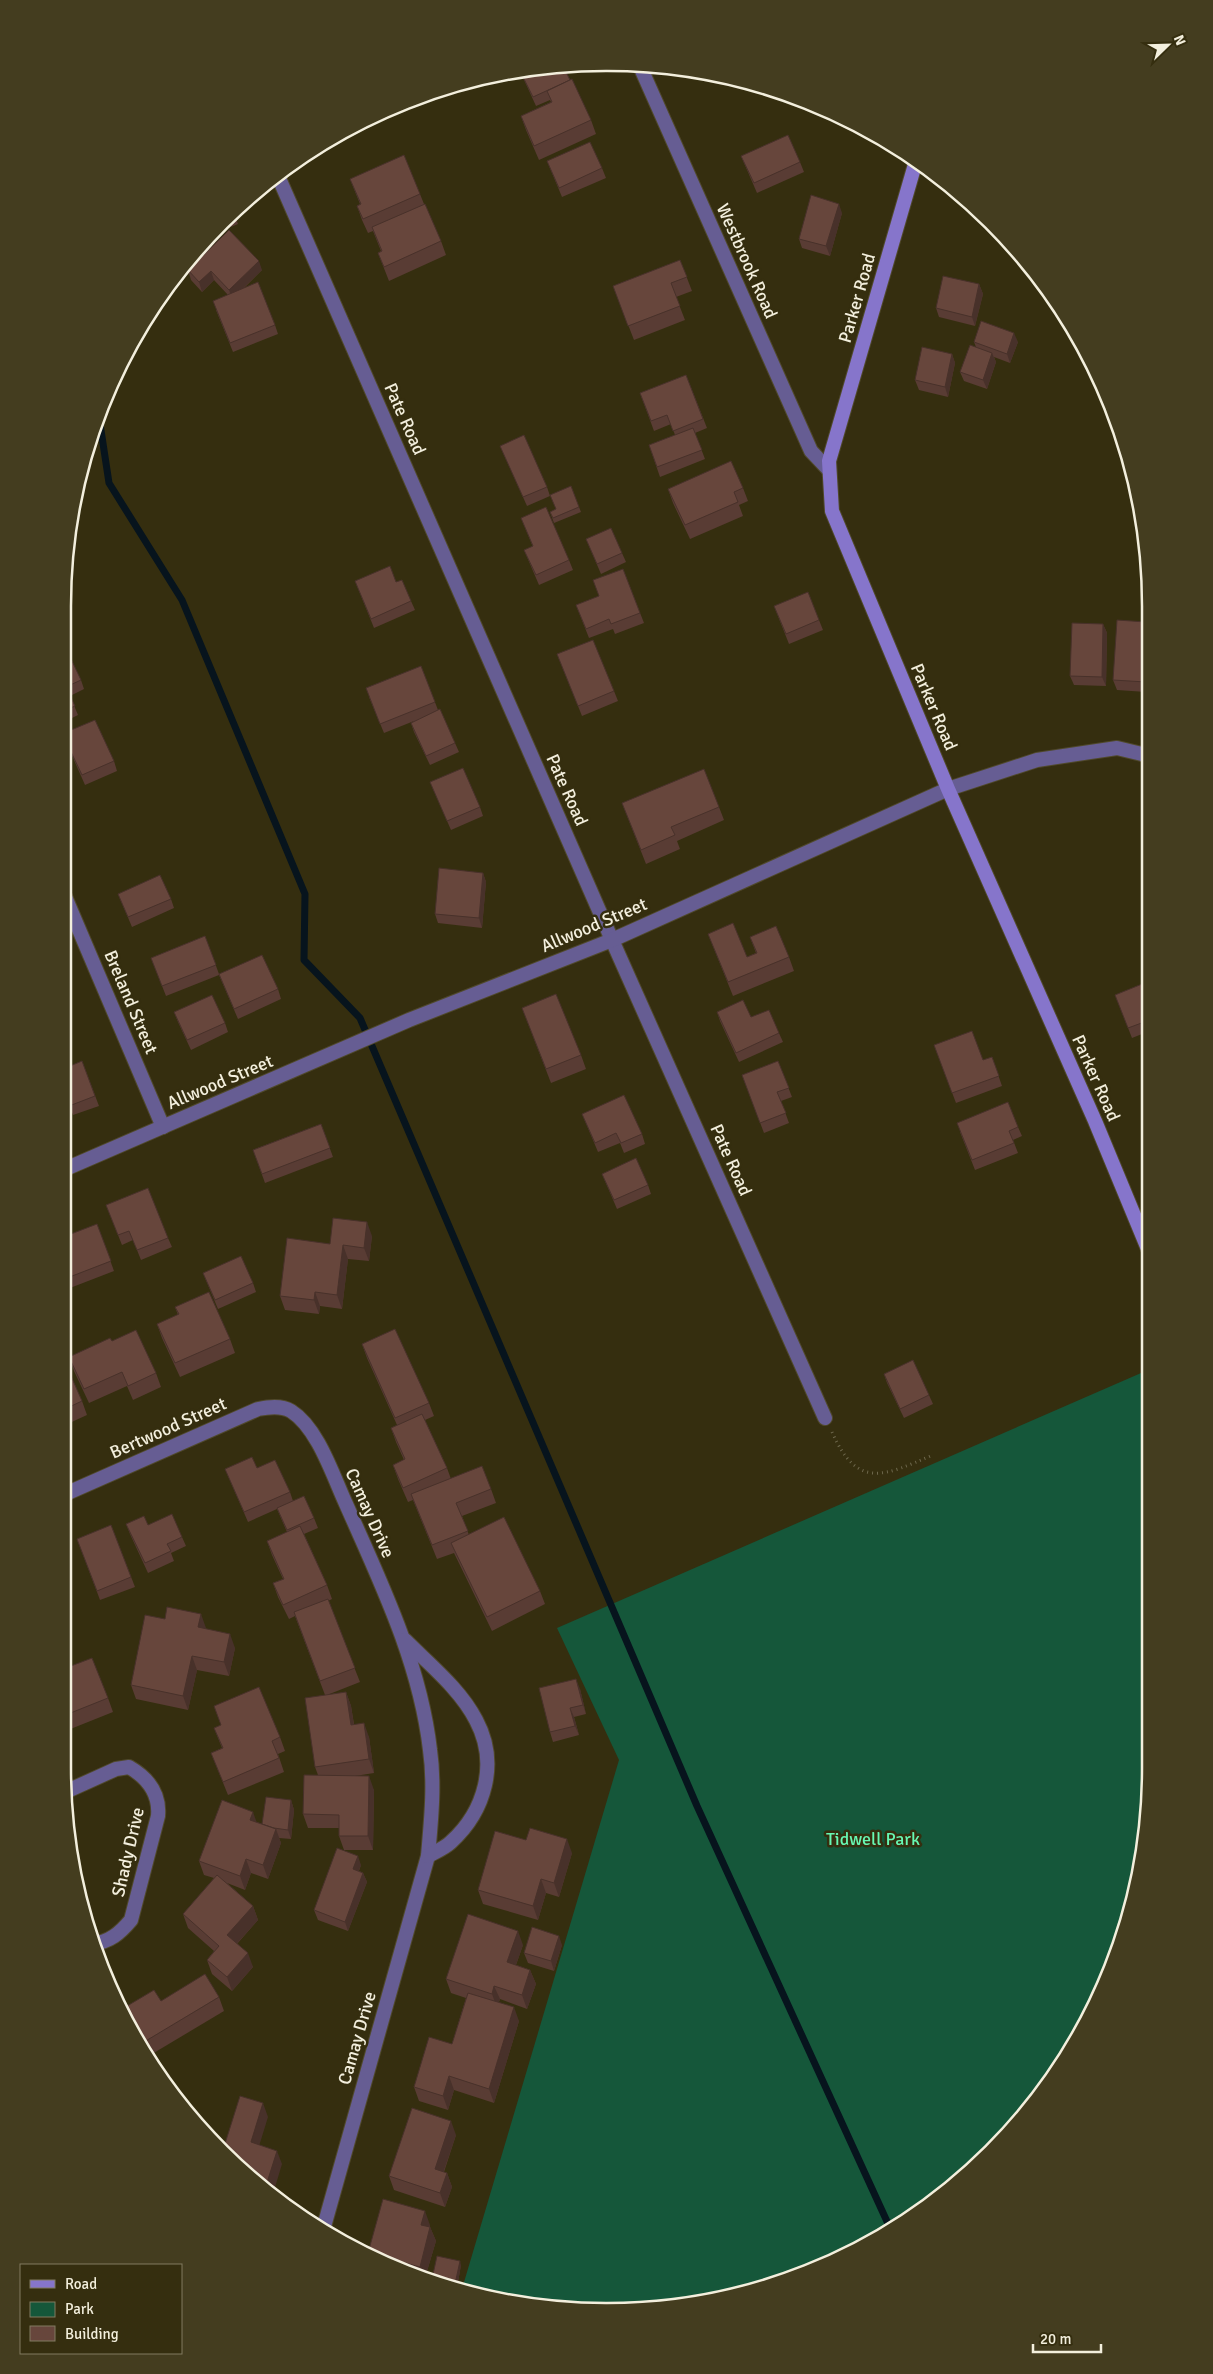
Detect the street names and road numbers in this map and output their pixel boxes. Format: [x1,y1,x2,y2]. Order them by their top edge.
street label: Westbrook Road [712,200,782,322]
street label: Parker Road [834,251,880,345]
street label: Pate Road [379,380,431,458]
street label: Parker Road [906,660,962,754]
street label: Pate Road [541,751,593,829]
street label: Allwood Street [538,893,650,957]
street label: Breland Street [99,947,163,1057]
street label: Parker Road [1067,1031,1125,1125]
street label: Allwood Street [164,1050,276,1114]
street label: Pate Road [705,1121,757,1199]
street label: Bertwood Street [106,1392,230,1464]
street label: Camay Drive [340,1465,400,1561]
street label: Shady Drive [107,1805,149,1899]
street label: Camay Drive [333,1989,381,2087]

